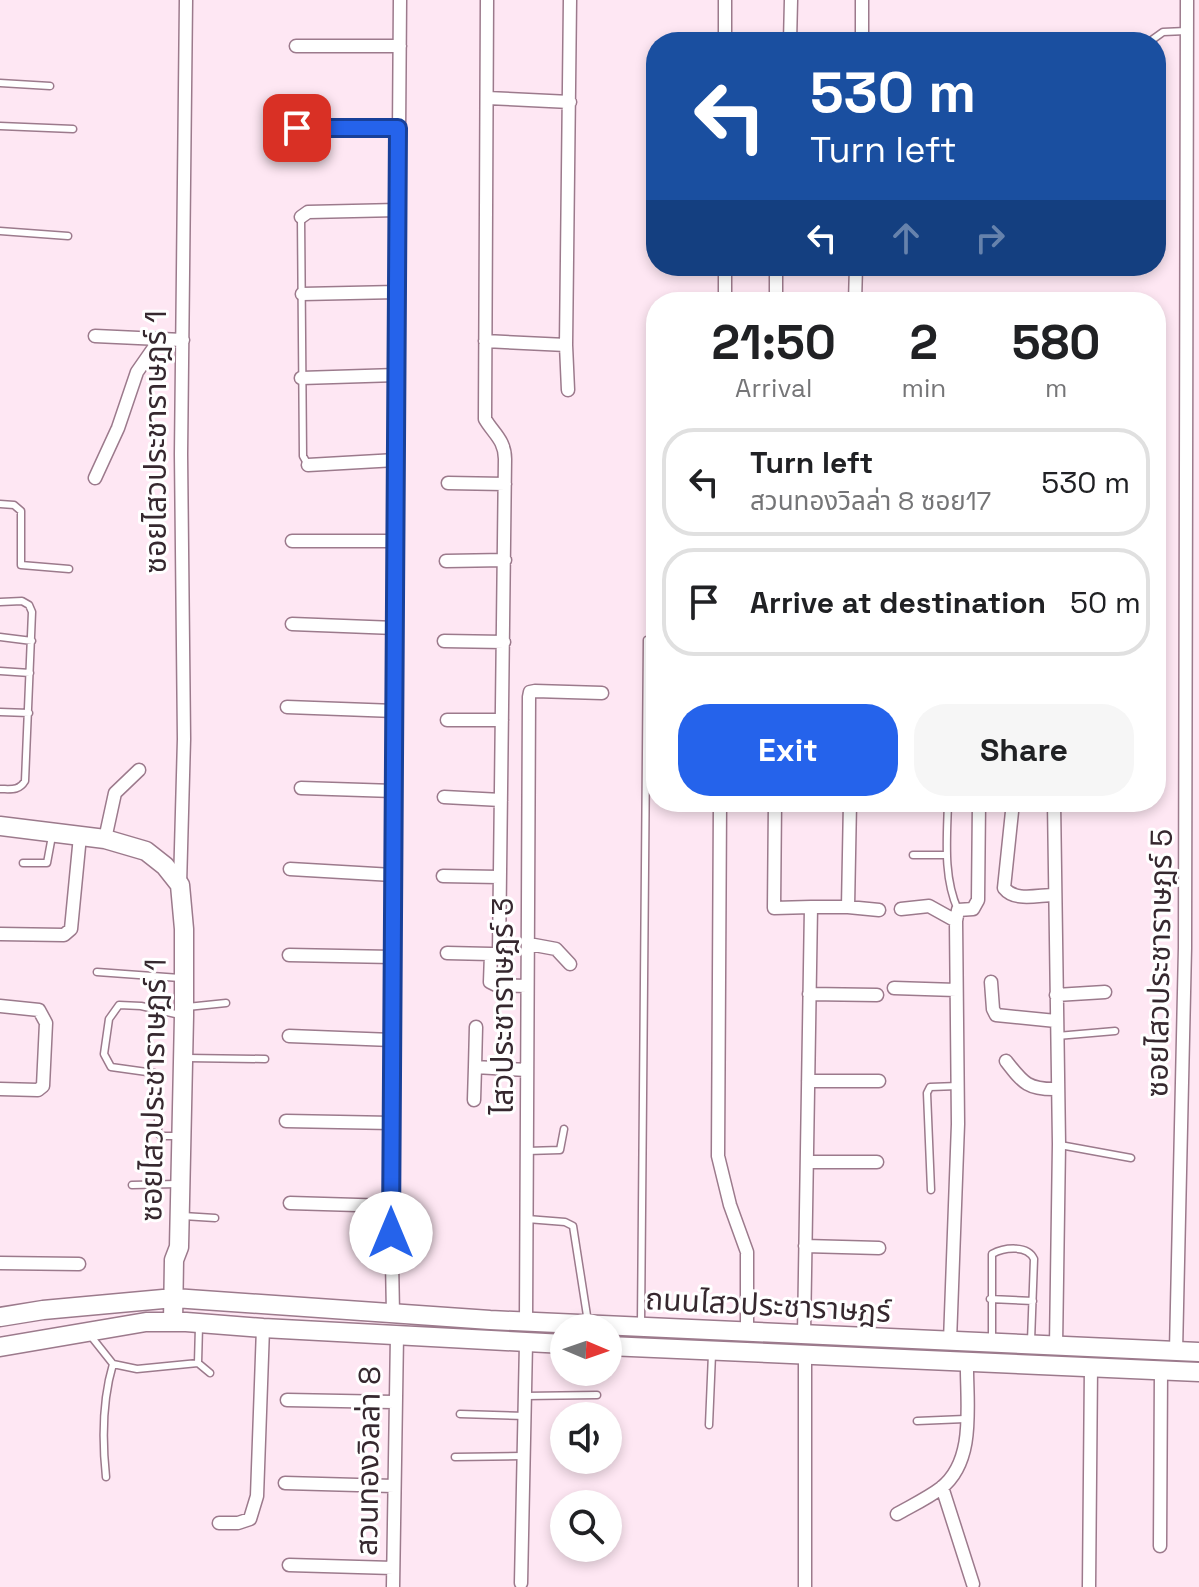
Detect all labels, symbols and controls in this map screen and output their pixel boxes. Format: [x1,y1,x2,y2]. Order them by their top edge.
text: 530 m [810,57,976,128]
icon: left [678,64,782,168]
pin [263,94,331,162]
icon: arrive [275,106,319,150]
text: Turn left [810,127,957,173]
icon: left [800,216,844,260]
icon: ahead [884,216,928,260]
icon: right [968,216,1012,260]
street label: ซอยไสวประชาราษฎร์ 1 [136,310,175,574]
text: 21:50 [712,312,836,373]
text: 2 [910,312,938,373]
text: 580 [1012,312,1100,373]
text: Arrival [735,371,812,405]
text: min [902,371,946,405]
text: m [1045,371,1067,405]
text: Turn left [750,443,873,482]
icon: left [682,460,726,504]
text: 530 m [1041,463,1130,502]
text: สวนทองวิลล่า 8 ซอย17 [750,484,991,518]
icon: arrive [682,580,726,624]
text: Arrive at destination [750,583,1046,622]
text: 50 m [1070,583,1141,622]
button: Exit [678,704,898,796]
button: Share [914,704,1134,796]
street label: ซอยไสวประชาราษฎร์ 5 [1137,828,1181,1098]
street label: ไสวประชาราษฎร์ 3 [483,898,522,1115]
street label: ซอยไสวประชาราษฎร์ 1 [131,958,175,1222]
position arrow [349,1191,433,1275]
street label: ถนนไสวประชาราษฎร์ [644,1279,893,1331]
north arrow [550,1314,622,1386]
map controls [550,1314,622,1562]
street label: สวนทองวิลล่า 8 [347,1366,389,1556]
button: sound [550,1402,622,1474]
button: search [550,1490,622,1562]

